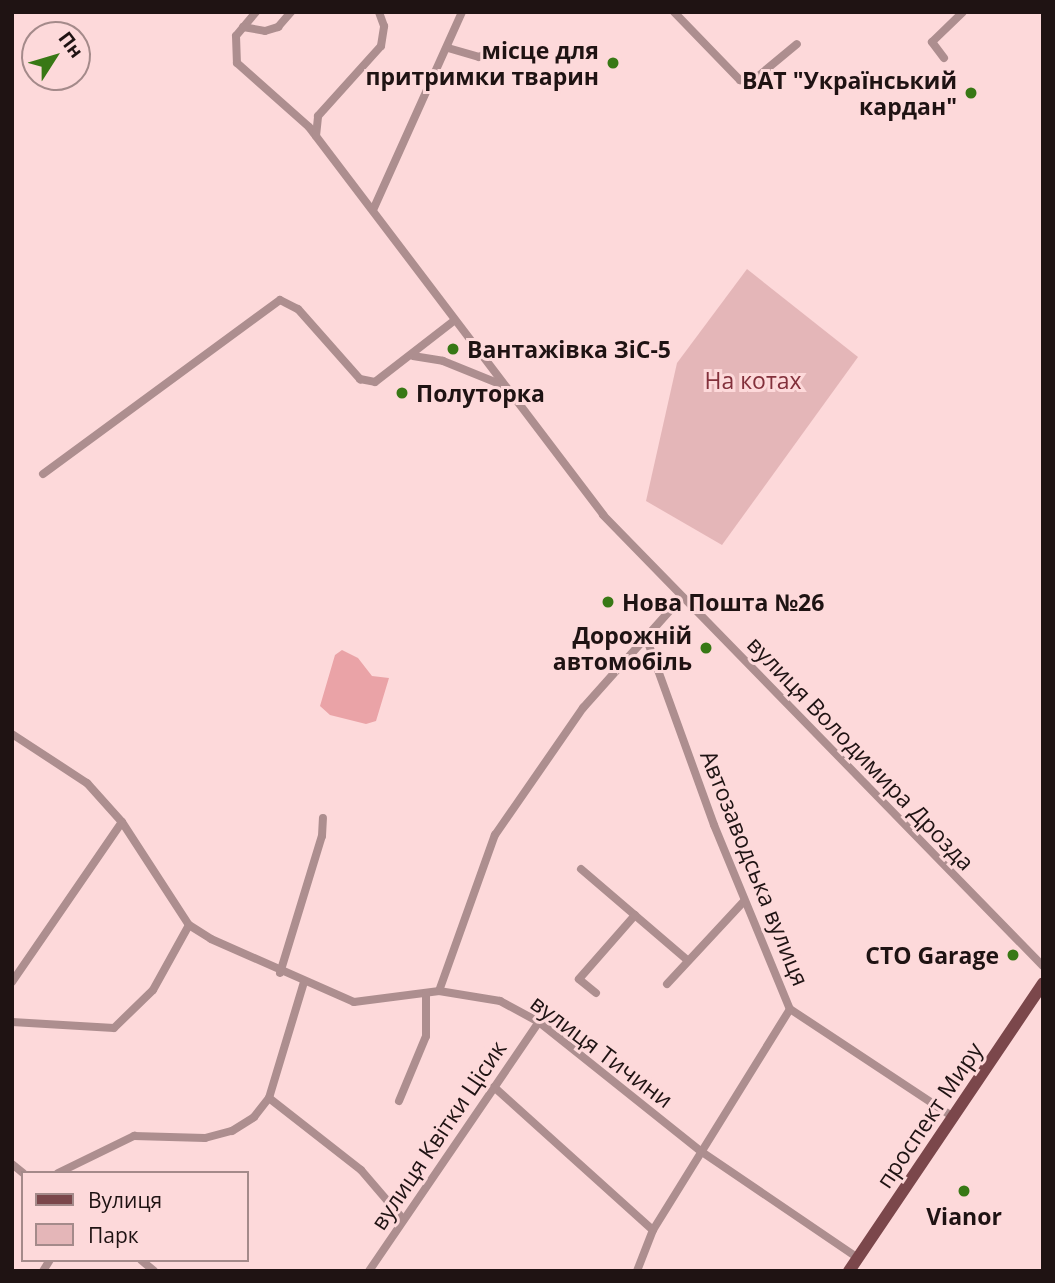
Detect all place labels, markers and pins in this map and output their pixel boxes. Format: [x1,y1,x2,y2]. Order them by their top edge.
place label: місце для притримки тварин [365,36,599,90]
marker: місце для притримки тварин [605,55,621,71]
place label: ВАТ "Український кардан" [742,66,957,120]
marker: ВАТ "Український кардан" [963,85,979,101]
place label: Вантажівка ЗіС-5 [467,335,671,363]
marker: Вантажівка ЗіС-5 [445,341,461,357]
place label: Полуторка [416,379,545,407]
marker: Полуторка [394,385,410,401]
place label: Нова Пошта №26 [622,588,824,616]
marker: Нова Пошта №26 [600,594,616,610]
place label: Дорожній автомобіль [553,621,692,675]
marker: Дорожній автомобіль [698,640,714,656]
place label: СТО Garage [865,941,999,969]
marker: СТО Garage [1005,947,1021,963]
marker: Vianor [956,1183,972,1199]
place label: Vianor [926,1202,1002,1230]

